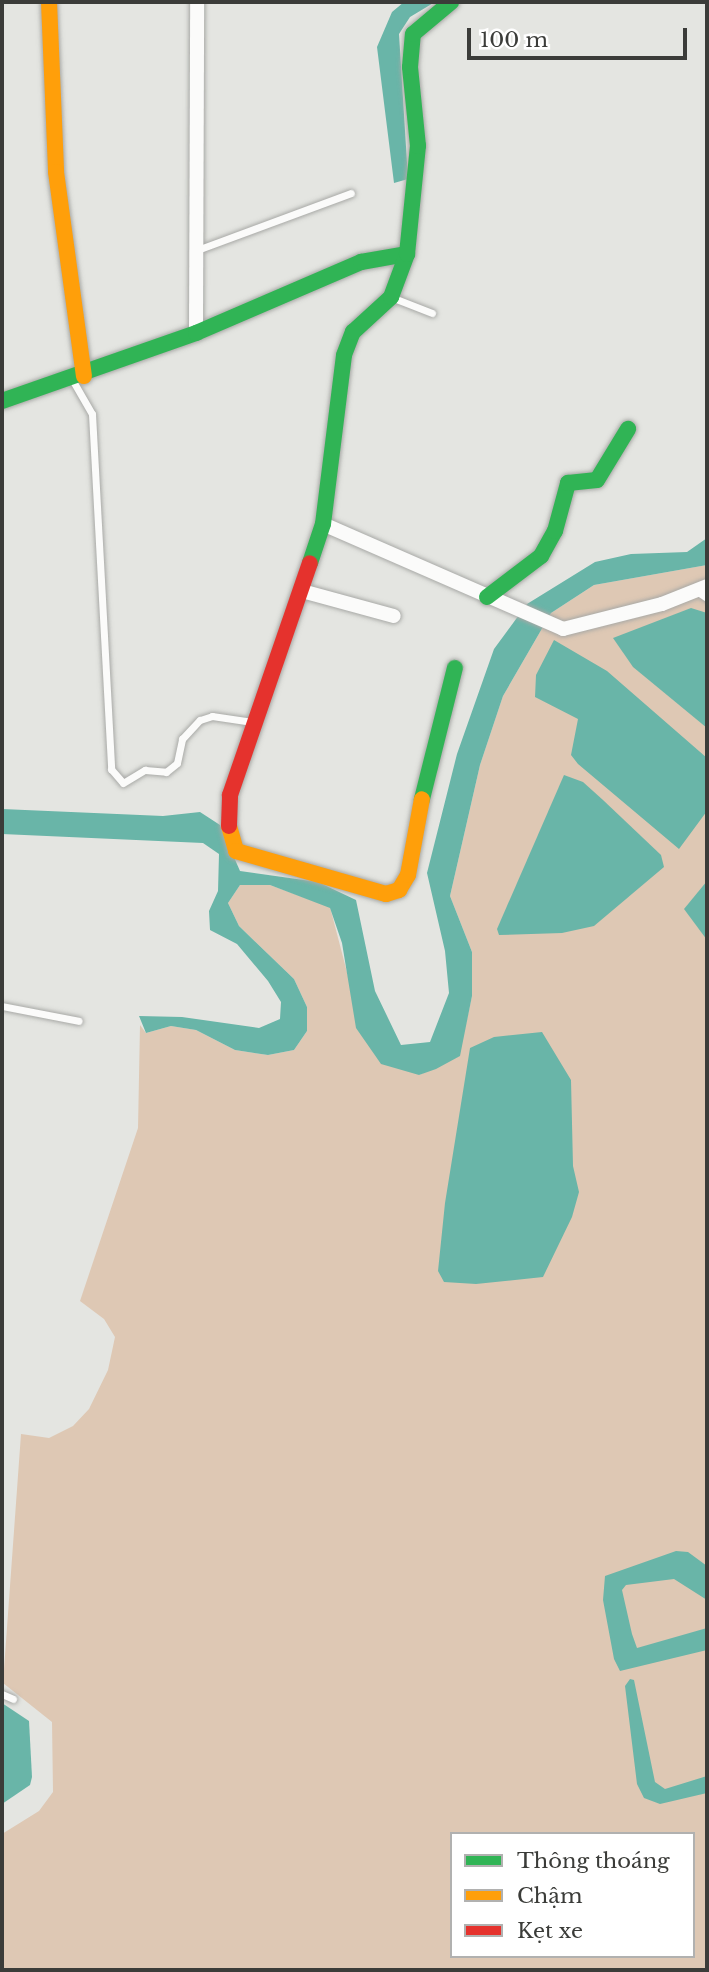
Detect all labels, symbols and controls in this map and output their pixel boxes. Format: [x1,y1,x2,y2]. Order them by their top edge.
scale bar [471,14,692,58]
text: 100 m [480,27,548,53]
legend [450,1832,695,1958]
text: Thông thoáng [517,1848,670,1874]
text: Chậm [517,1883,582,1909]
text: Kẹt xe [517,1918,583,1944]

